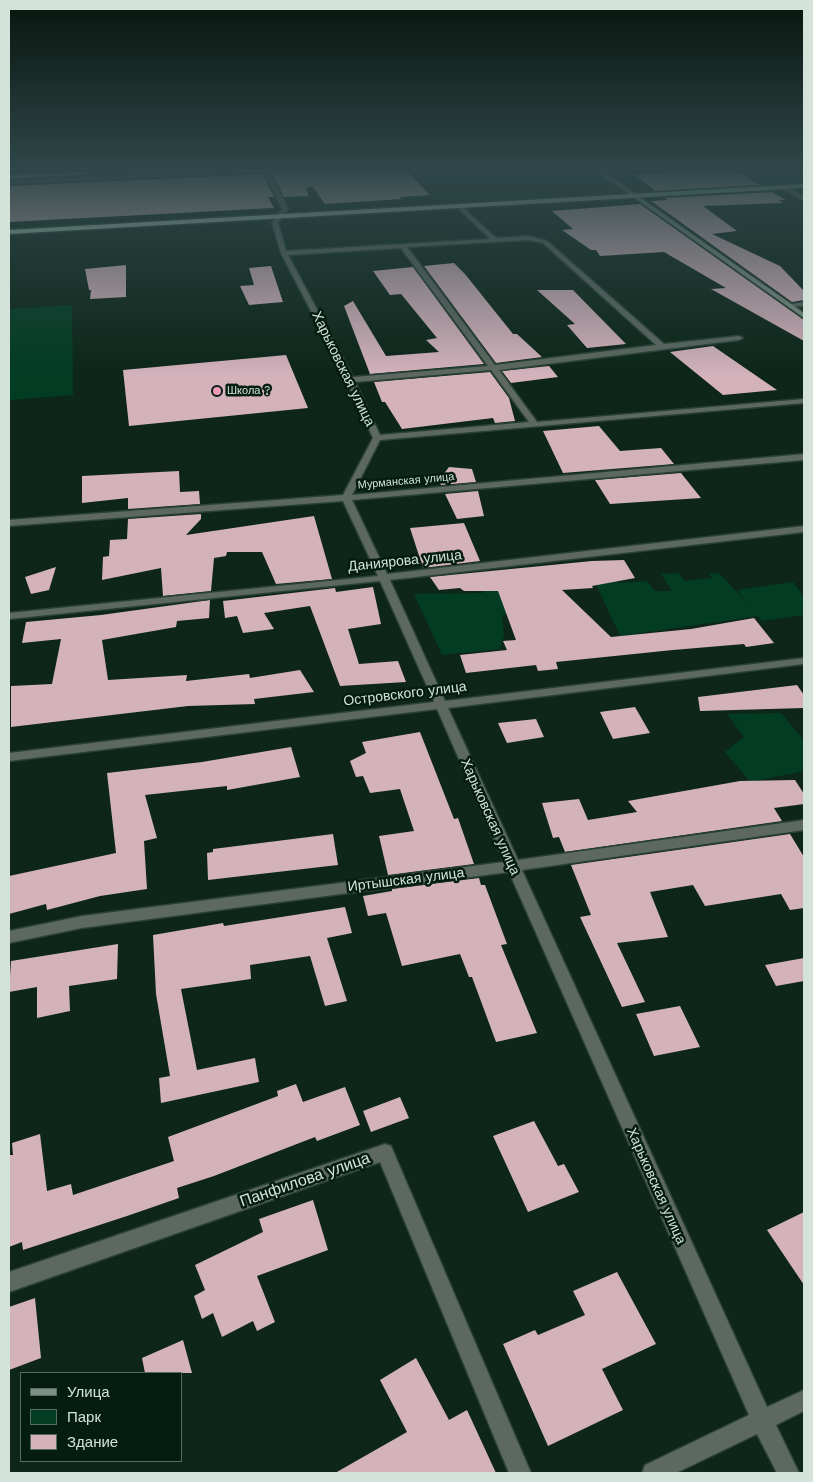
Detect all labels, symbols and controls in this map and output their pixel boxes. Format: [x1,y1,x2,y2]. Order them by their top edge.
street label: Харьковская улица [308,309,378,429]
place label: Школа ? [227,384,270,398]
marker: Школа ? [211,385,223,397]
street label: Мурманская улица [357,470,455,492]
street label: Даниярова улица [347,547,463,575]
street label: Островского улица [342,678,468,710]
street label: Харьковская улица [457,756,523,878]
street label: Иртышская улица [347,865,465,895]
street label: Харьковская улица [623,1125,689,1247]
street label: Панфилова улица [237,1149,373,1211]
legend [20,1372,182,1462]
text: Улица [67,1383,110,1401]
text: Парк [67,1408,101,1426]
text: Здание [67,1433,118,1451]

